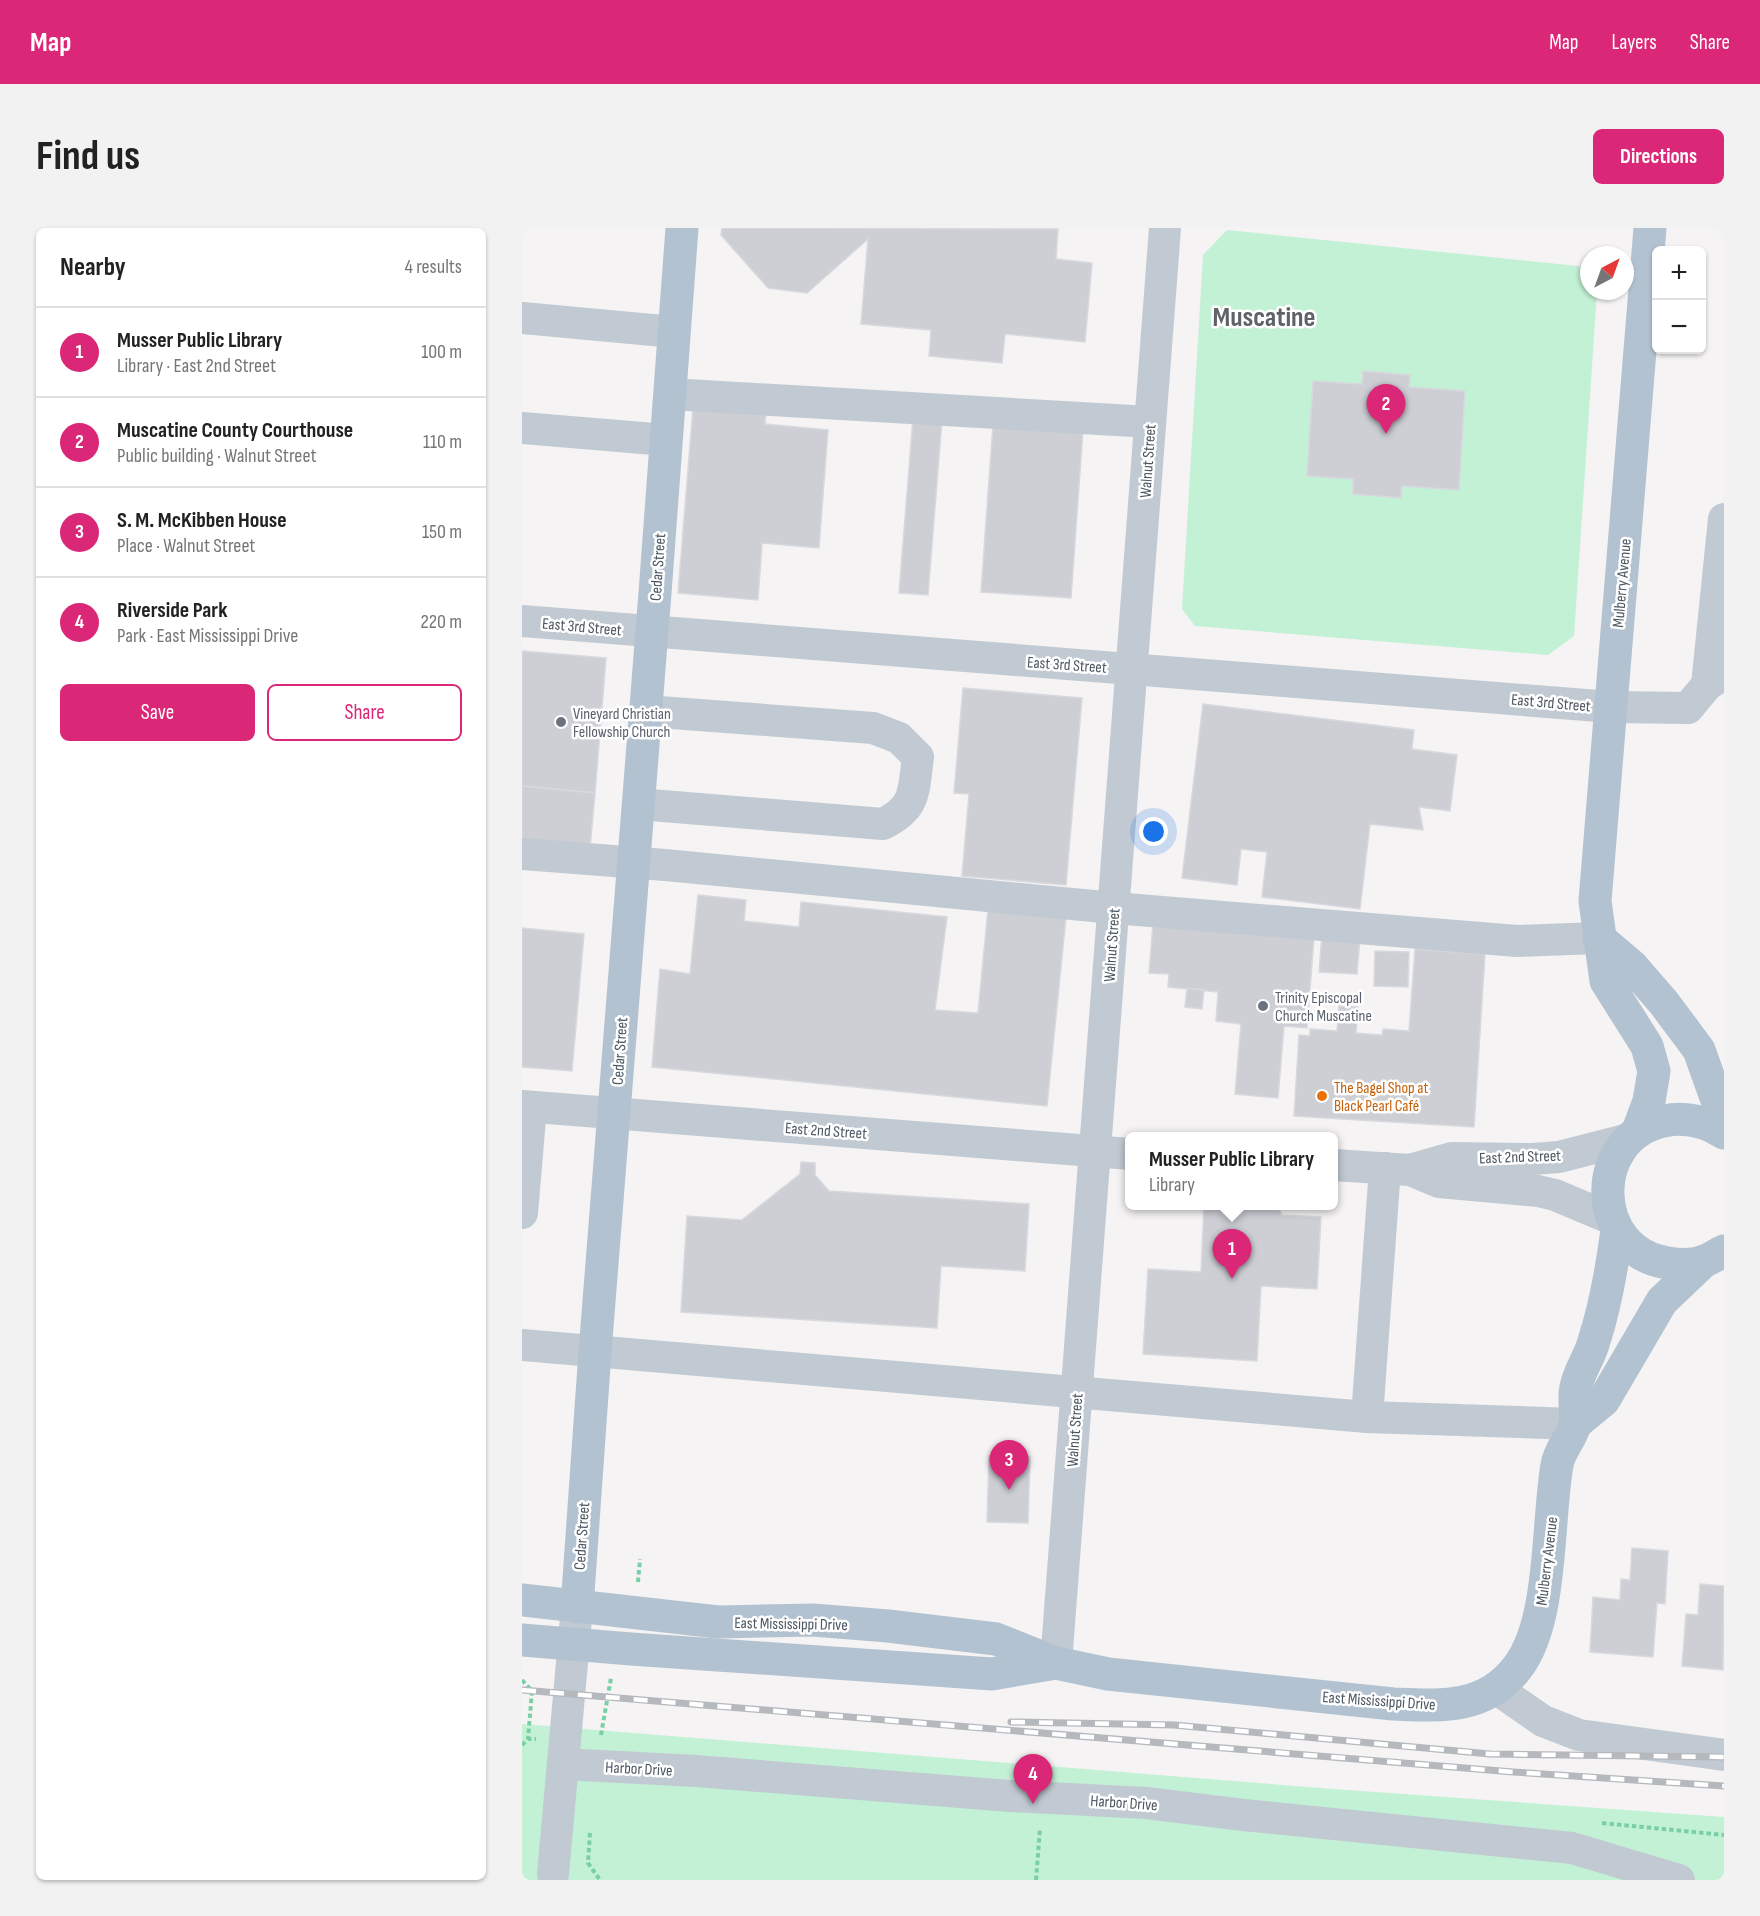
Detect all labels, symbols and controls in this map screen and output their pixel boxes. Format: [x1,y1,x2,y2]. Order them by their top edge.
text: Map [30,26,71,59]
text: Map [1549,30,1578,55]
text: Layers [1611,30,1657,55]
text: Share [1690,30,1730,55]
button: Directions [1593,129,1724,184]
text: Find us [36,131,140,182]
north arrow [1580,246,1634,300]
map controls [1652,246,1706,354]
button: + [1652,246,1706,300]
text: Nearby [60,252,126,283]
text: 4 results [405,255,462,279]
button: − [1652,300,1706,354]
district label: Muscatine [1212,301,1316,334]
text: Musser Public Library [117,327,282,354]
text: 1 [76,340,83,364]
text: 100 m [421,340,462,364]
text: Library · East 2nd Street [117,354,276,378]
pin: 2 [1366,384,1406,434]
text: Muscatine County Courthouse [117,417,353,444]
street label: Walnut Street [1136,423,1161,499]
text: 2 [75,430,84,454]
text: 110 m [423,430,462,454]
text: Public building · Walnut Street [117,444,316,468]
text: S. M. McKibben House [117,507,287,534]
text: 3 [75,520,84,544]
text: 150 m [422,520,462,544]
street label: Cedar Street [647,533,670,602]
text: Place · Walnut Street [117,534,255,558]
street label: Mulberry Avenue [1609,538,1636,628]
text: Riverside Park [117,597,227,624]
text: 4 [75,610,84,634]
text: 220 m [421,610,462,634]
street label: East 3rd Street [541,615,623,640]
text: Park · East Mississippi Drive [117,624,298,648]
street label: East 3rd Street [1026,653,1107,678]
button: Save [60,684,255,741]
button: Share [267,684,462,741]
street label: East 3rd Street [1510,691,1592,716]
place label: Vineyard Christian Fellowship Church [573,705,671,742]
marker: Vineyard Christian Fellowship Church [554,715,568,729]
your location [1139,817,1168,846]
street label: Walnut Street [1100,907,1125,983]
place label: Trinity Episcopal Church Muscatine [1275,989,1372,1026]
marker: Trinity Episcopal Church Muscatine [1256,999,1270,1013]
street label: Cedar Street [609,1017,632,1086]
place label: The Bagel Shop at Black Pearl Café [1334,1079,1428,1116]
marker: The Bagel Shop at Black Pearl Café [1315,1089,1329,1103]
street label: East 2nd Street [784,1119,868,1144]
popup [1125,1132,1338,1210]
text: Musser Public Library [1149,1146,1314,1173]
street label: East 2nd Street [1479,1147,1562,1168]
text: Library [1149,1173,1195,1197]
pin: 1 [1212,1230,1252,1279]
street label: Walnut Street [1063,1392,1088,1468]
pin: 3 [990,1440,1028,1490]
street label: Cedar Street [571,1502,594,1571]
street label: Mulberry Avenue [1533,1516,1562,1607]
street label: East Mississippi Drive [734,1614,848,1635]
street label: East Mississippi Drive [1322,1688,1436,1715]
pin: 4 [1014,1754,1052,1804]
street label: Harbor Drive [605,1758,673,1781]
street label: Harbor Drive [1090,1792,1158,1815]

